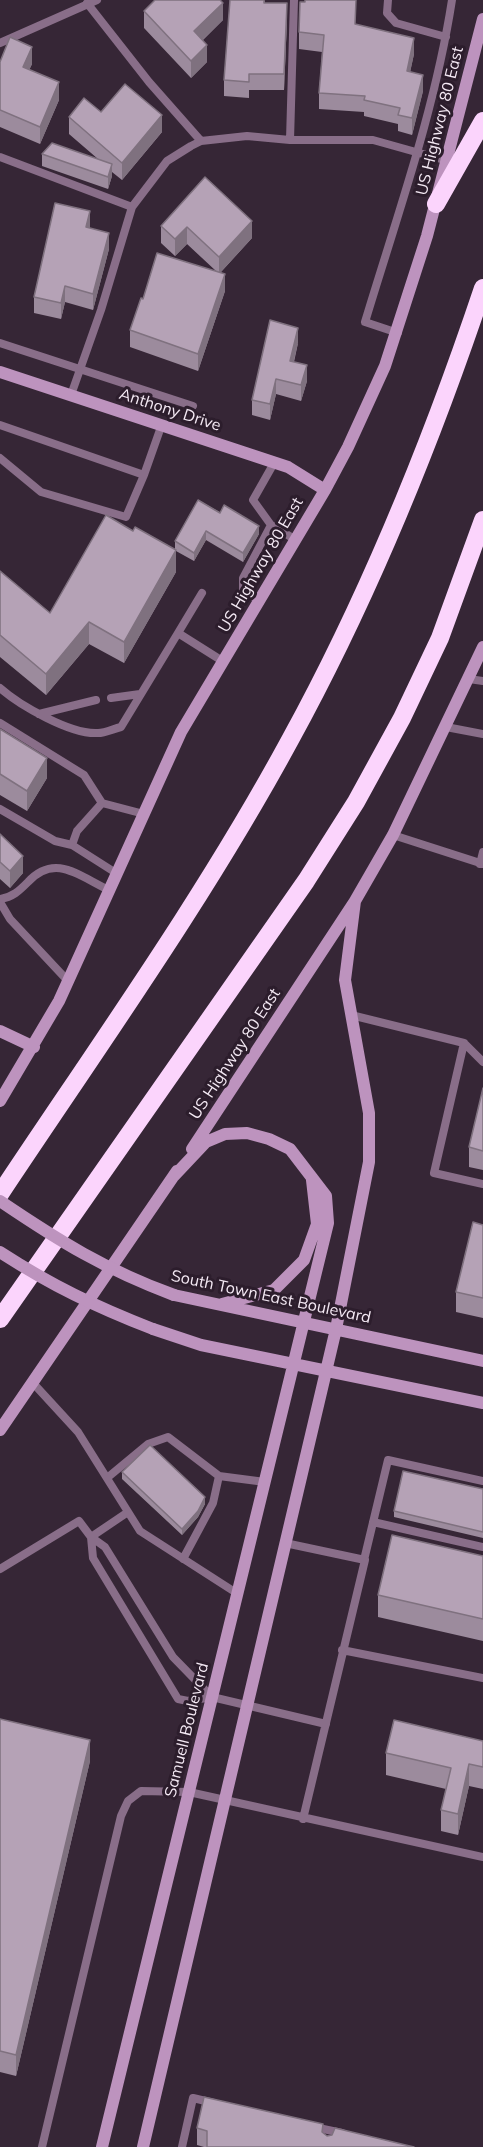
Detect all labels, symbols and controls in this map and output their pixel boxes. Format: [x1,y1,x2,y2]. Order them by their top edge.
street label: US Highway 80 East [412,45,468,197]
street label: Anthony Drive [117,385,223,435]
street label: US Highway 80 East [215,494,307,636]
street label: US Highway 80 East [185,985,285,1123]
street label: South Town East Boulevard [169,1266,373,1328]
street label: Samuell Boulevard [161,1661,213,1799]

